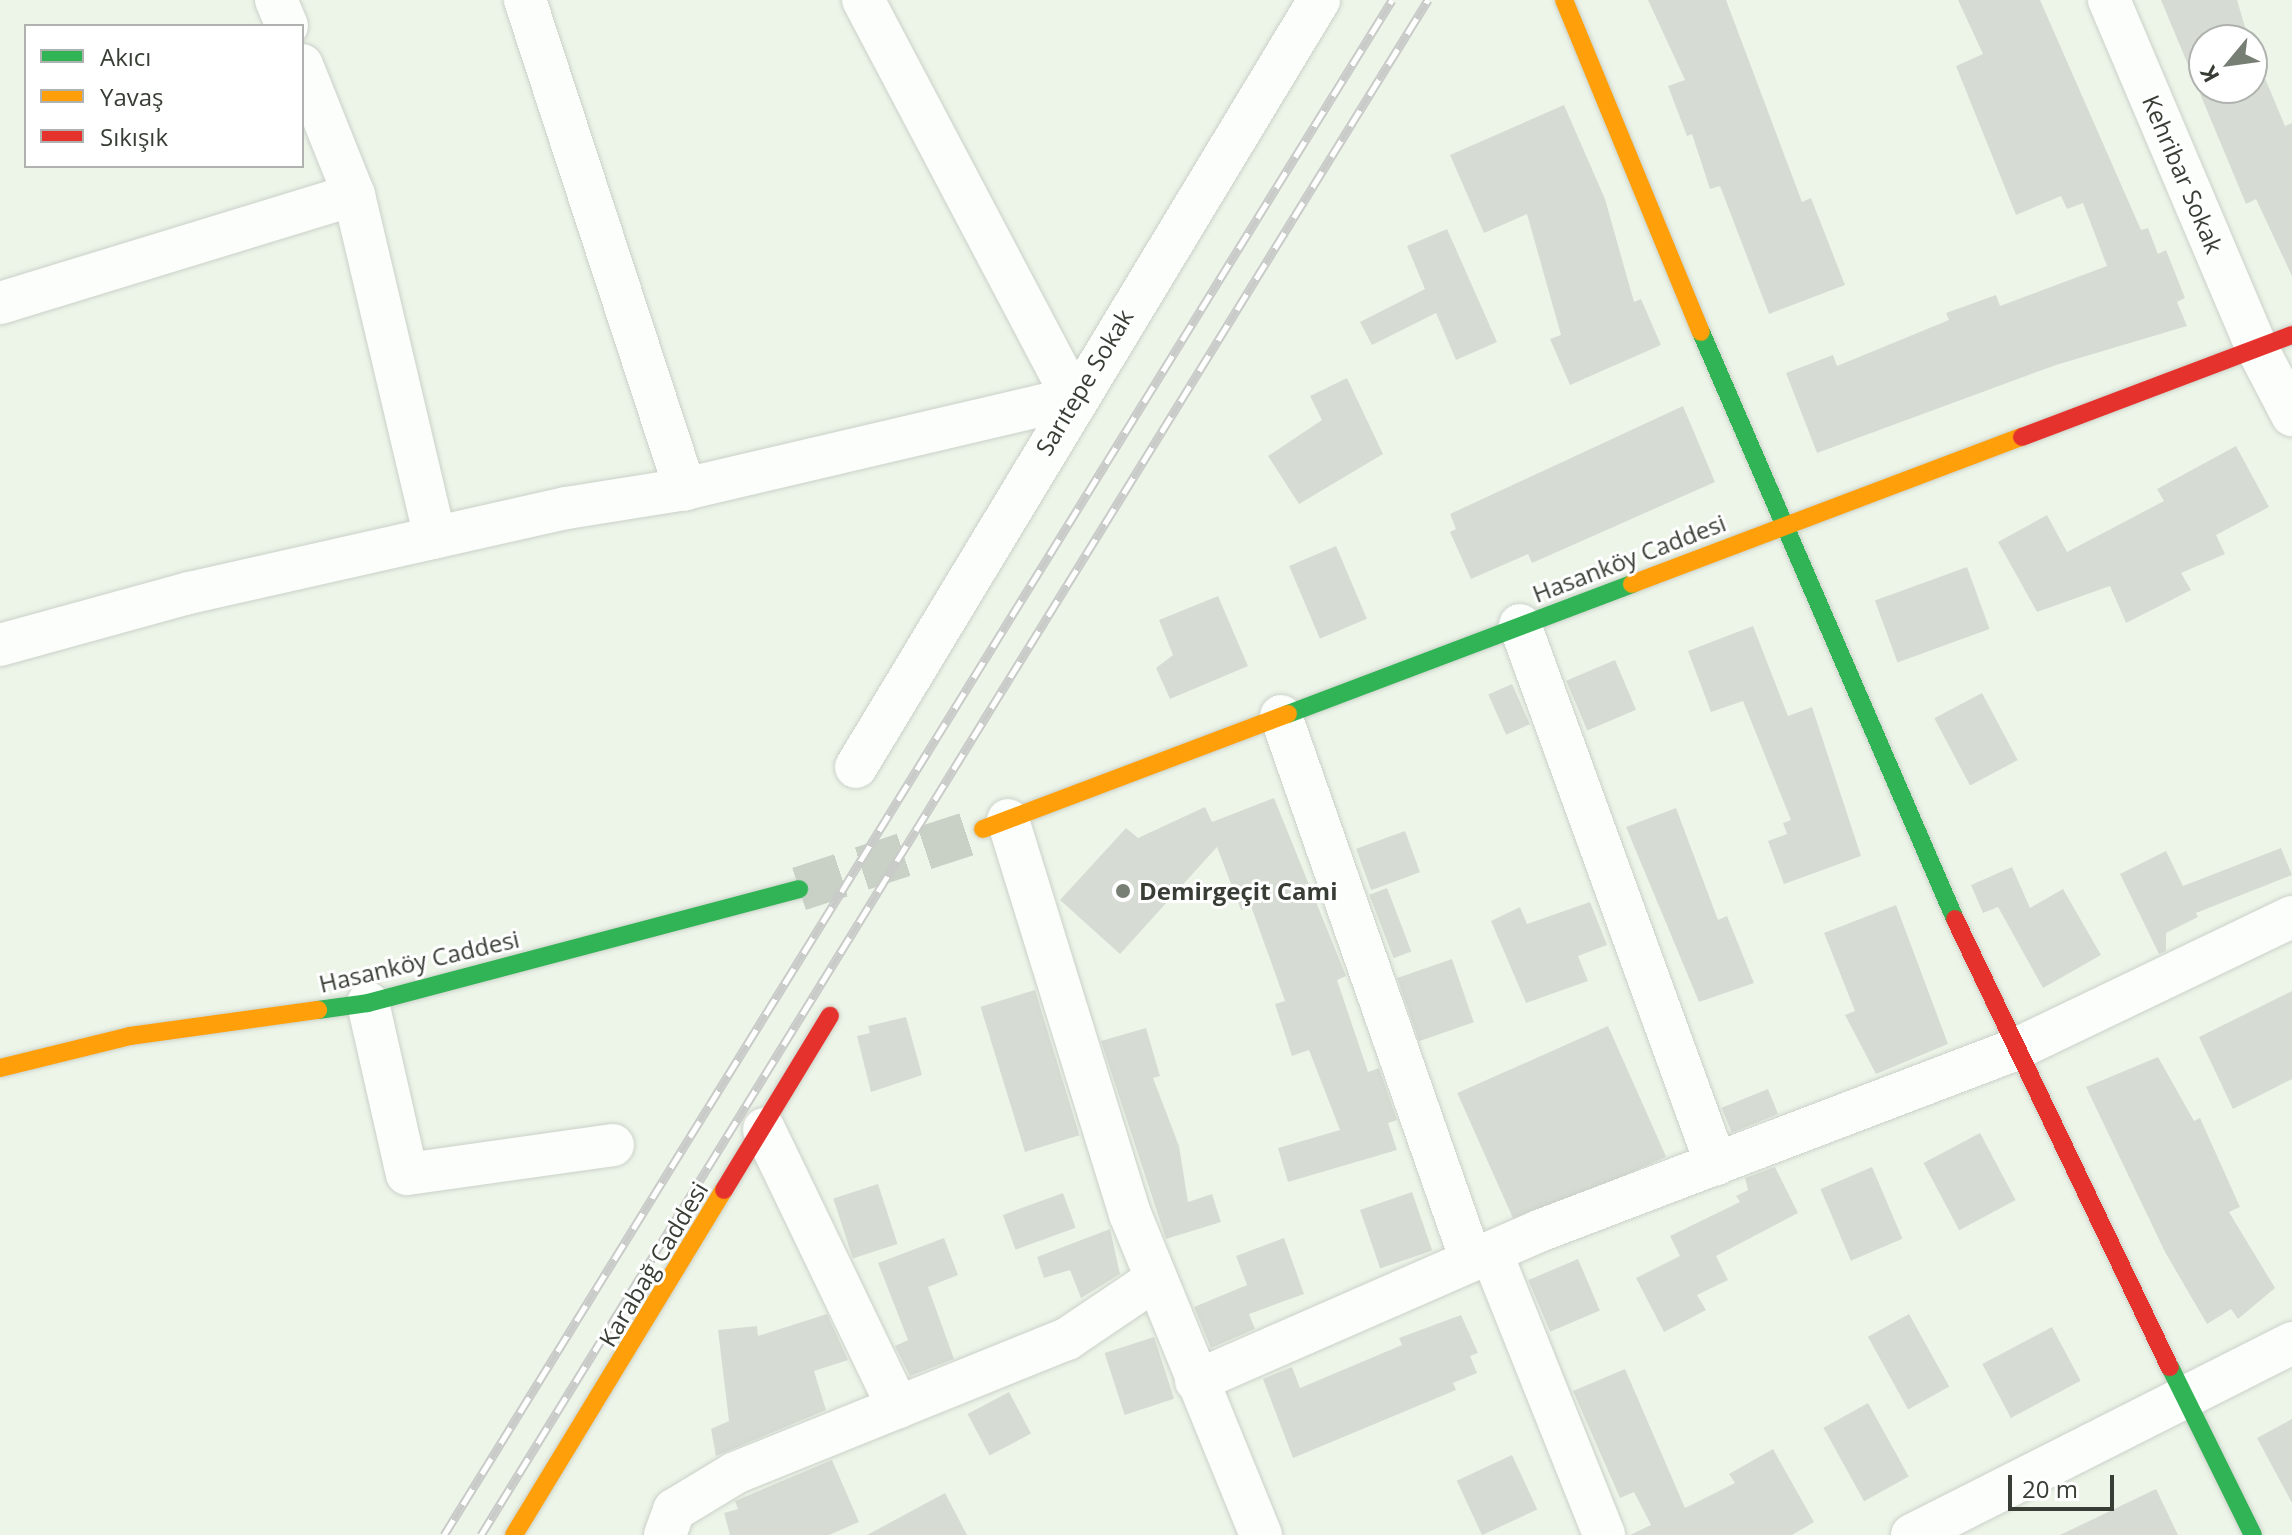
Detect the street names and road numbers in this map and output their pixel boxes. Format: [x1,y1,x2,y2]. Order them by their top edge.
street label: Kehribar Sokak [2137,91,2229,257]
street label: Sarıtepe Sokak [1029,304,1139,460]
street label: Hasanköy Caddesi [1528,508,1730,608]
street label: Hasanköy Caddesi [316,924,522,998]
street label: Karabağ Caddesi [592,1176,714,1352]

